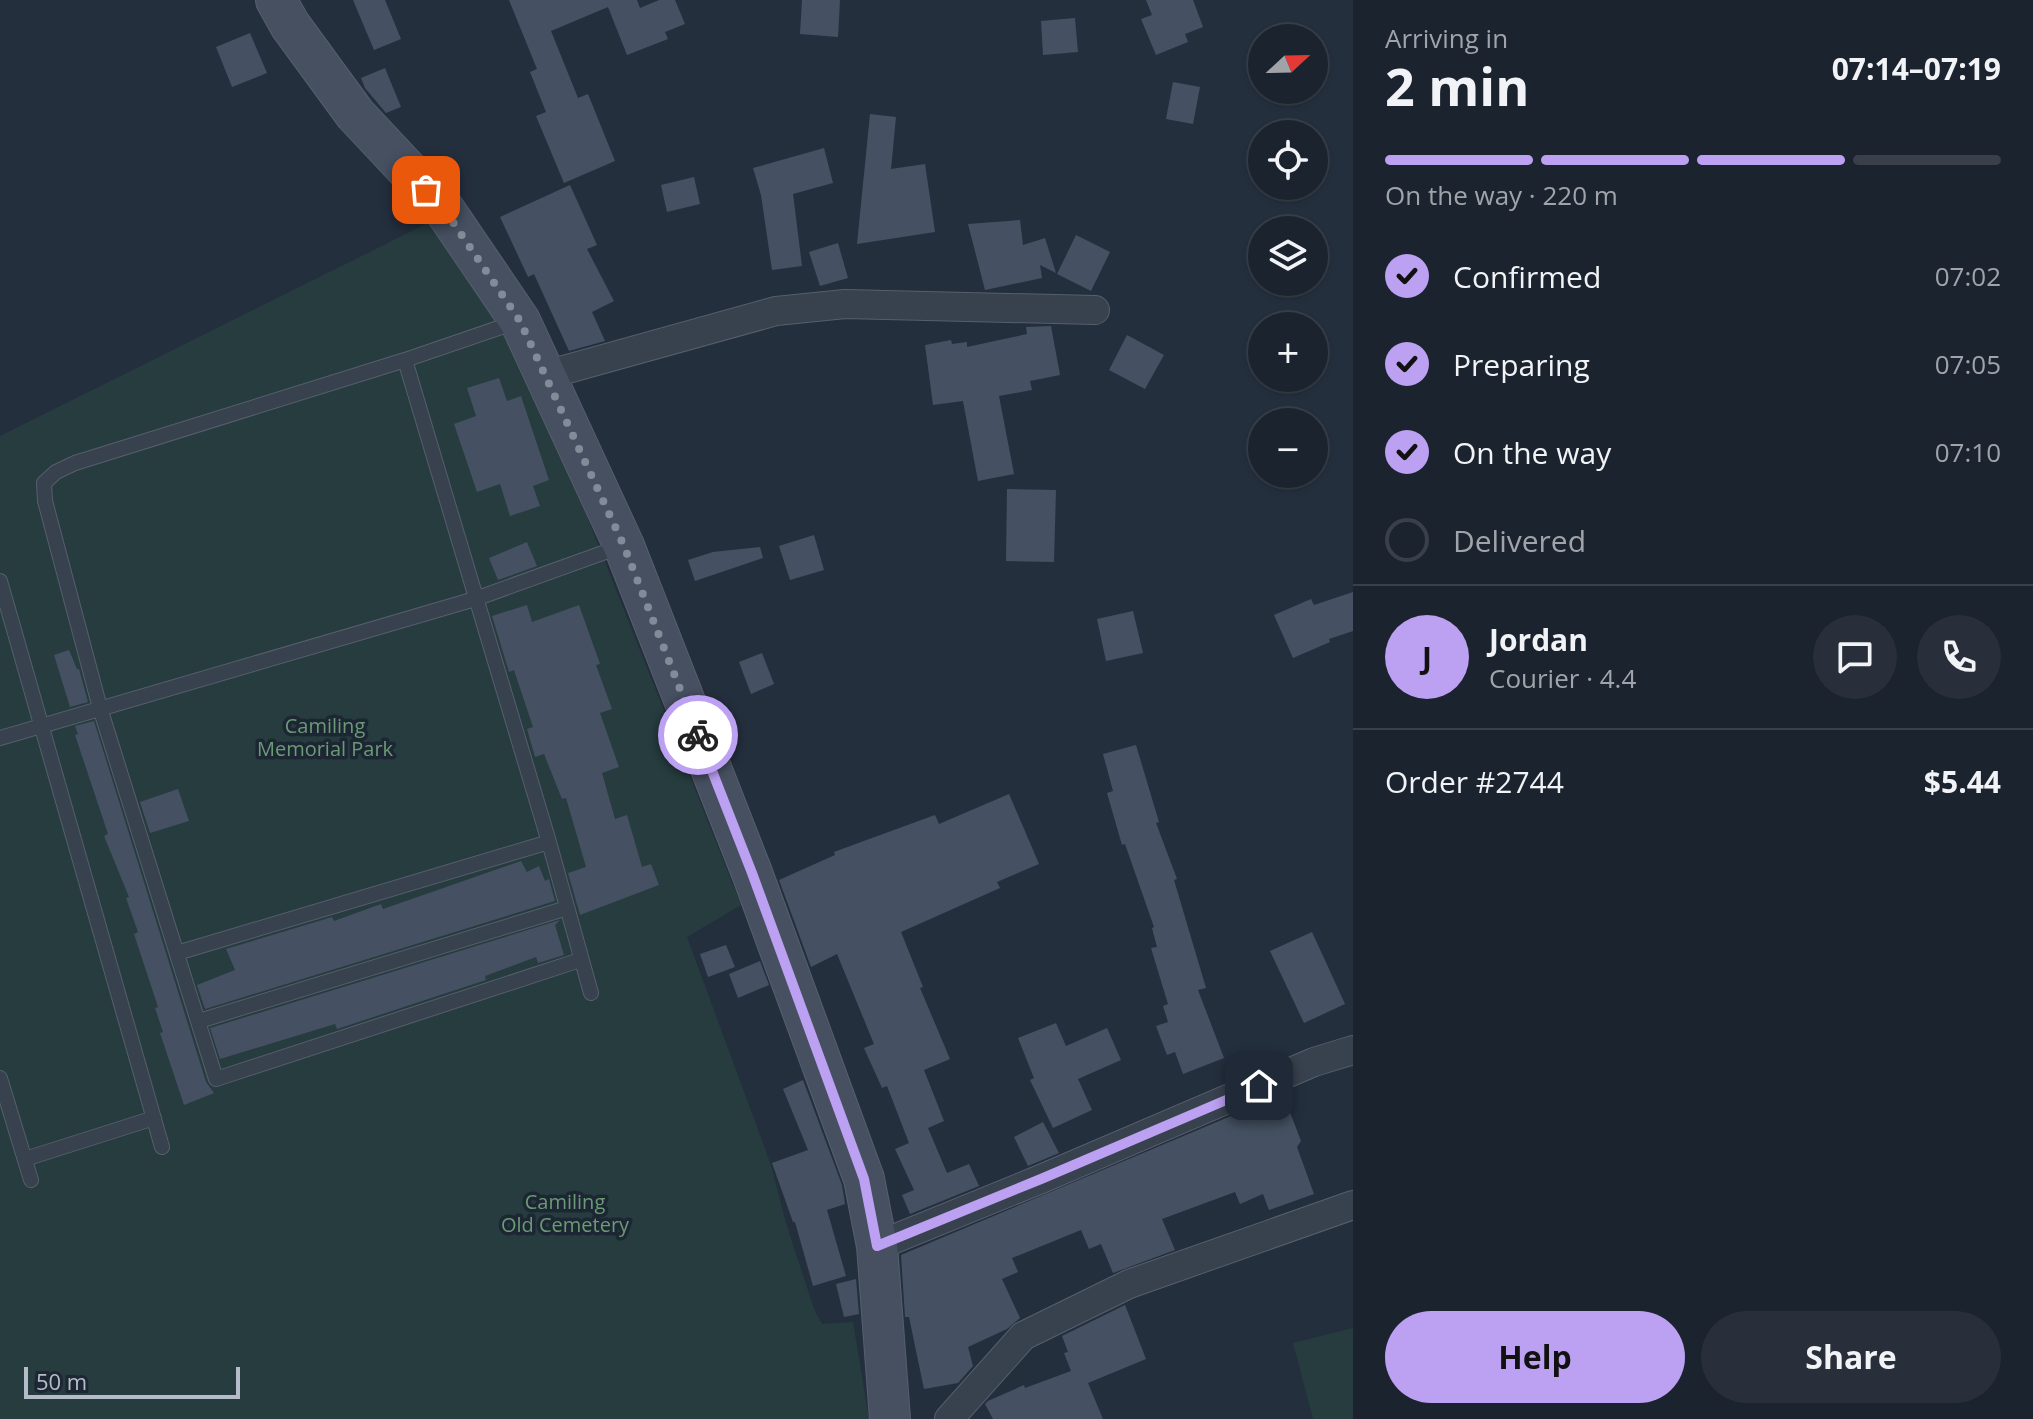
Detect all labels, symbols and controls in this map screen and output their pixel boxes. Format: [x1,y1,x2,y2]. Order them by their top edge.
text: Arriving in [1385,20,1508,56]
north arrow [1248,24,1328,104]
map controls [1248,24,1328,488]
text: 07:14–07:19 [1832,48,2001,89]
text: 2 min [1385,50,1529,121]
button: locate [1248,120,1328,200]
pin [392,156,460,224]
icon: bag [404,168,448,212]
text: On the way · 220 m [1385,177,1618,213]
button: layers [1248,216,1328,296]
icon: check [1385,254,1429,298]
text: Confirmed [1453,256,1601,297]
text: 07:02 [1935,258,2001,294]
button: + [1248,312,1328,392]
icon: check [1385,342,1429,386]
text: Preparing [1453,344,1590,385]
text: 07:05 [1935,346,2001,382]
button: − [1248,408,1328,488]
icon: check [1385,430,1429,474]
text: On the way [1453,432,1611,473]
text: 07:10 [1935,434,2001,470]
text: Delivered [1453,520,1586,561]
button: chat [1813,615,1897,699]
button: phone [1917,615,2001,699]
text: Jordan [1489,619,1588,660]
text: J [1422,637,1432,678]
text: Courier · 4.4 [1489,660,1636,696]
courier [658,695,738,775]
park label: Camiling Memorial Park [257,712,394,762]
icon: bike [676,713,720,757]
text: Order #2744 [1385,761,1564,802]
text: $5.44 [1924,761,2001,802]
pin [1225,1052,1293,1120]
icon: home [1237,1064,1281,1108]
park label: Camiling Old Cemetery [501,1188,630,1238]
button: Help [1385,1311,1685,1403]
button: Share [1701,1311,2001,1403]
scale bar [24,1363,240,1399]
text: 50 m [36,1366,87,1396]

